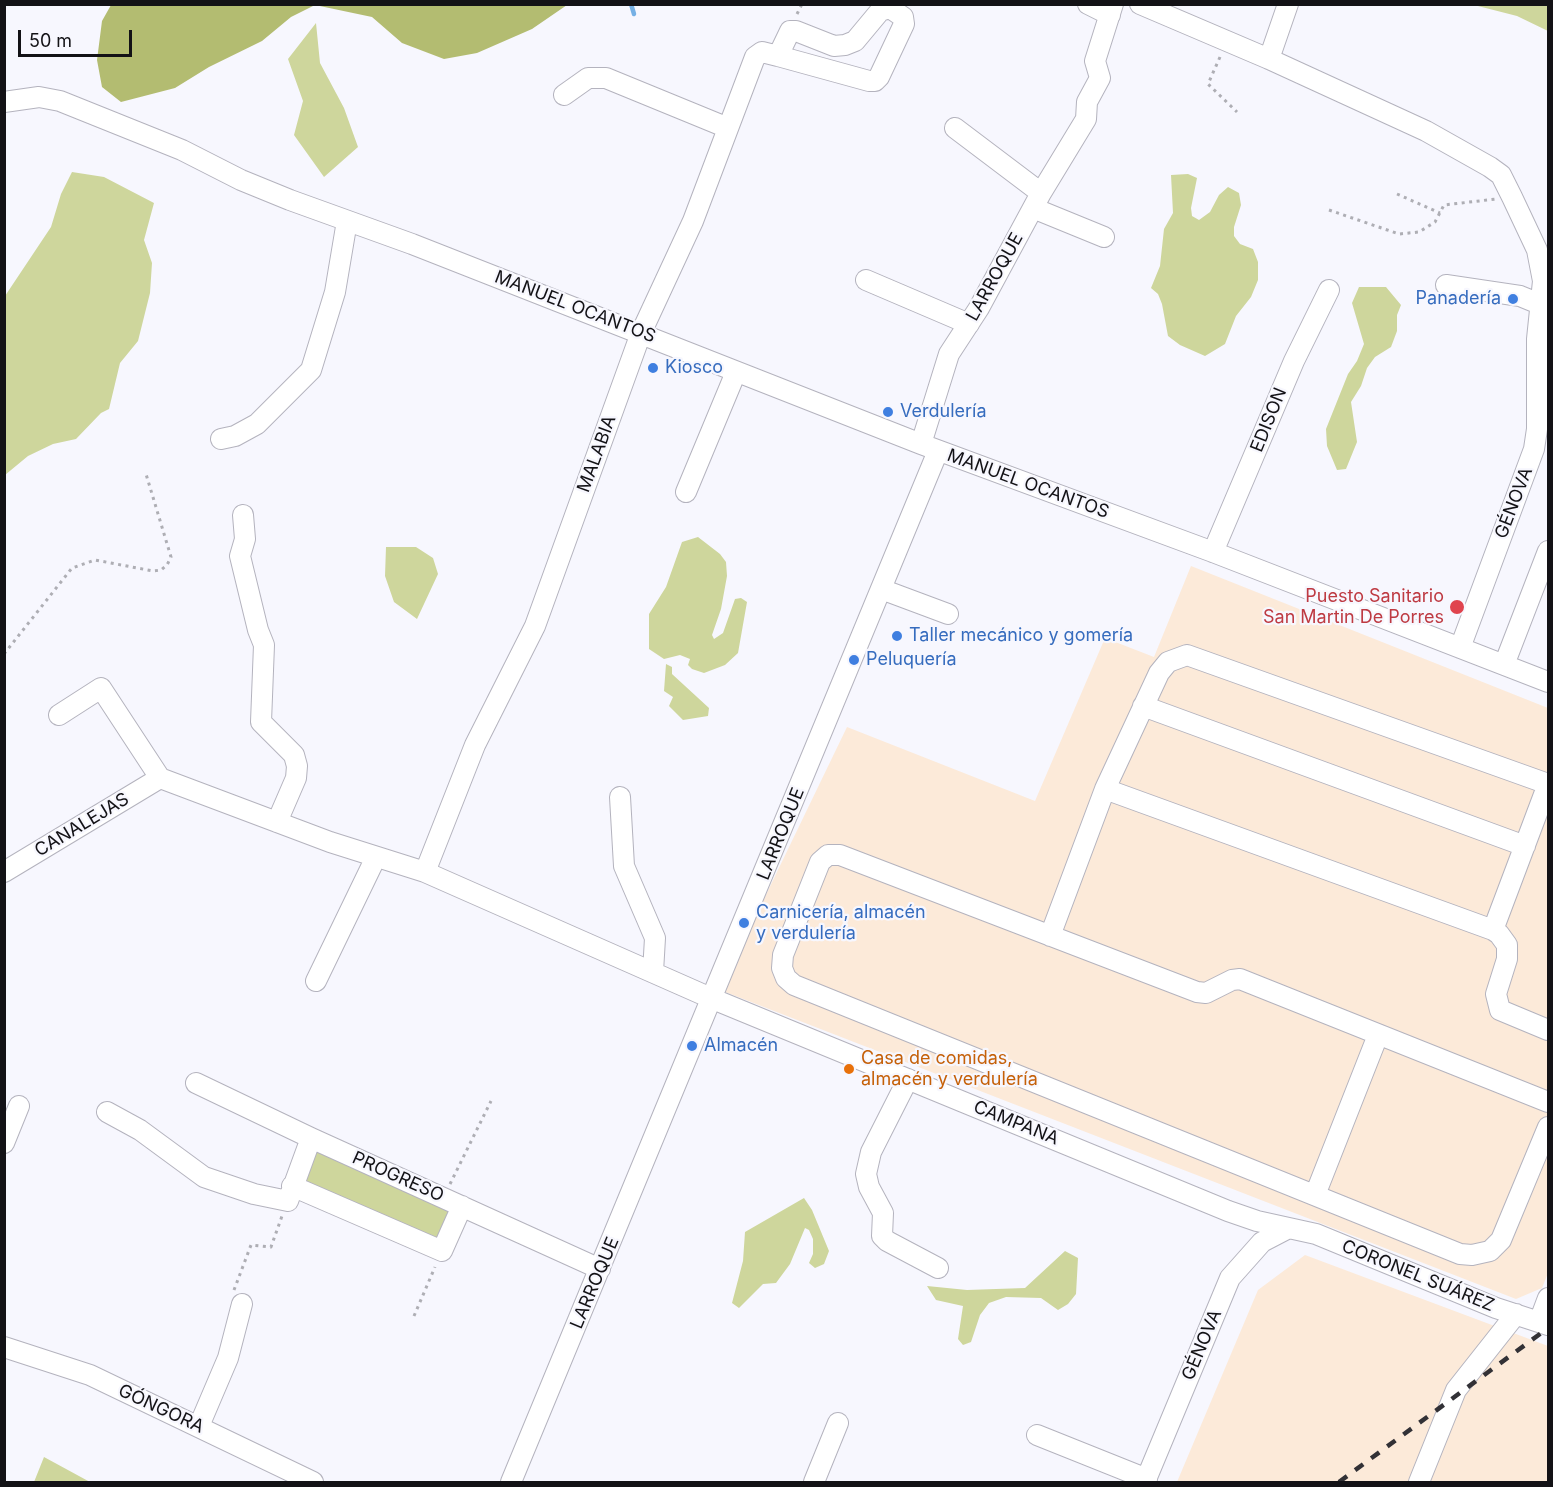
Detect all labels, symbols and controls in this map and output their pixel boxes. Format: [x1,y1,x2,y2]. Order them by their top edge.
scale bar [21,18,135,56]
text: 50 m [29,30,72,51]
street label: LARROQUE [962,229,1028,325]
street label: MANUEL OCANTOS [491,266,659,348]
place label: Panadería [1416,288,1501,310]
marker: Panadería [1506,292,1520,306]
place label: Kiosco [665,357,723,379]
marker: Kiosco [646,361,660,375]
street label: EDISON [1246,385,1292,455]
place label: Verdulería [900,401,987,423]
marker: Verdulería [881,405,895,419]
street label: MALABIA [573,413,621,495]
street label: MANUEL OCANTOS [944,445,1112,523]
street label: GÉNOVA [1491,464,1537,542]
place label: Puesto Sanitario San Martin De Porres [1263,586,1444,628]
marker: Puesto Sanitario San Martin De Porres [1448,598,1466,616]
place label: Taller mecánico y gomería [909,625,1133,647]
marker: Taller mecánico y gomería [890,629,904,643]
place label: Peluquería [866,649,957,671]
marker: Peluquería [847,653,861,667]
street label: LARROQUE [753,785,809,883]
street label: CANALEJAS [31,788,133,862]
place label: Carnicería, almacén y verdulería [756,902,926,944]
marker: Carnicería, almacén y verdulería [737,916,751,930]
place label: Almacén [704,1035,778,1057]
marker: Almacén [685,1039,699,1053]
place label: Casa de comidas, almacén y verdulería [861,1048,1038,1090]
marker: Casa de comidas, almacén y verdulería [842,1062,856,1076]
street label: CAMPANA [970,1096,1062,1150]
street label: PROGRESO [349,1147,447,1207]
street label: LARROQUE [566,1234,624,1332]
street label: CORONEL SUÁREZ [1339,1236,1497,1316]
street label: GÉNOVA [1177,1306,1227,1384]
street label: GÓNGORA [115,1380,207,1438]

